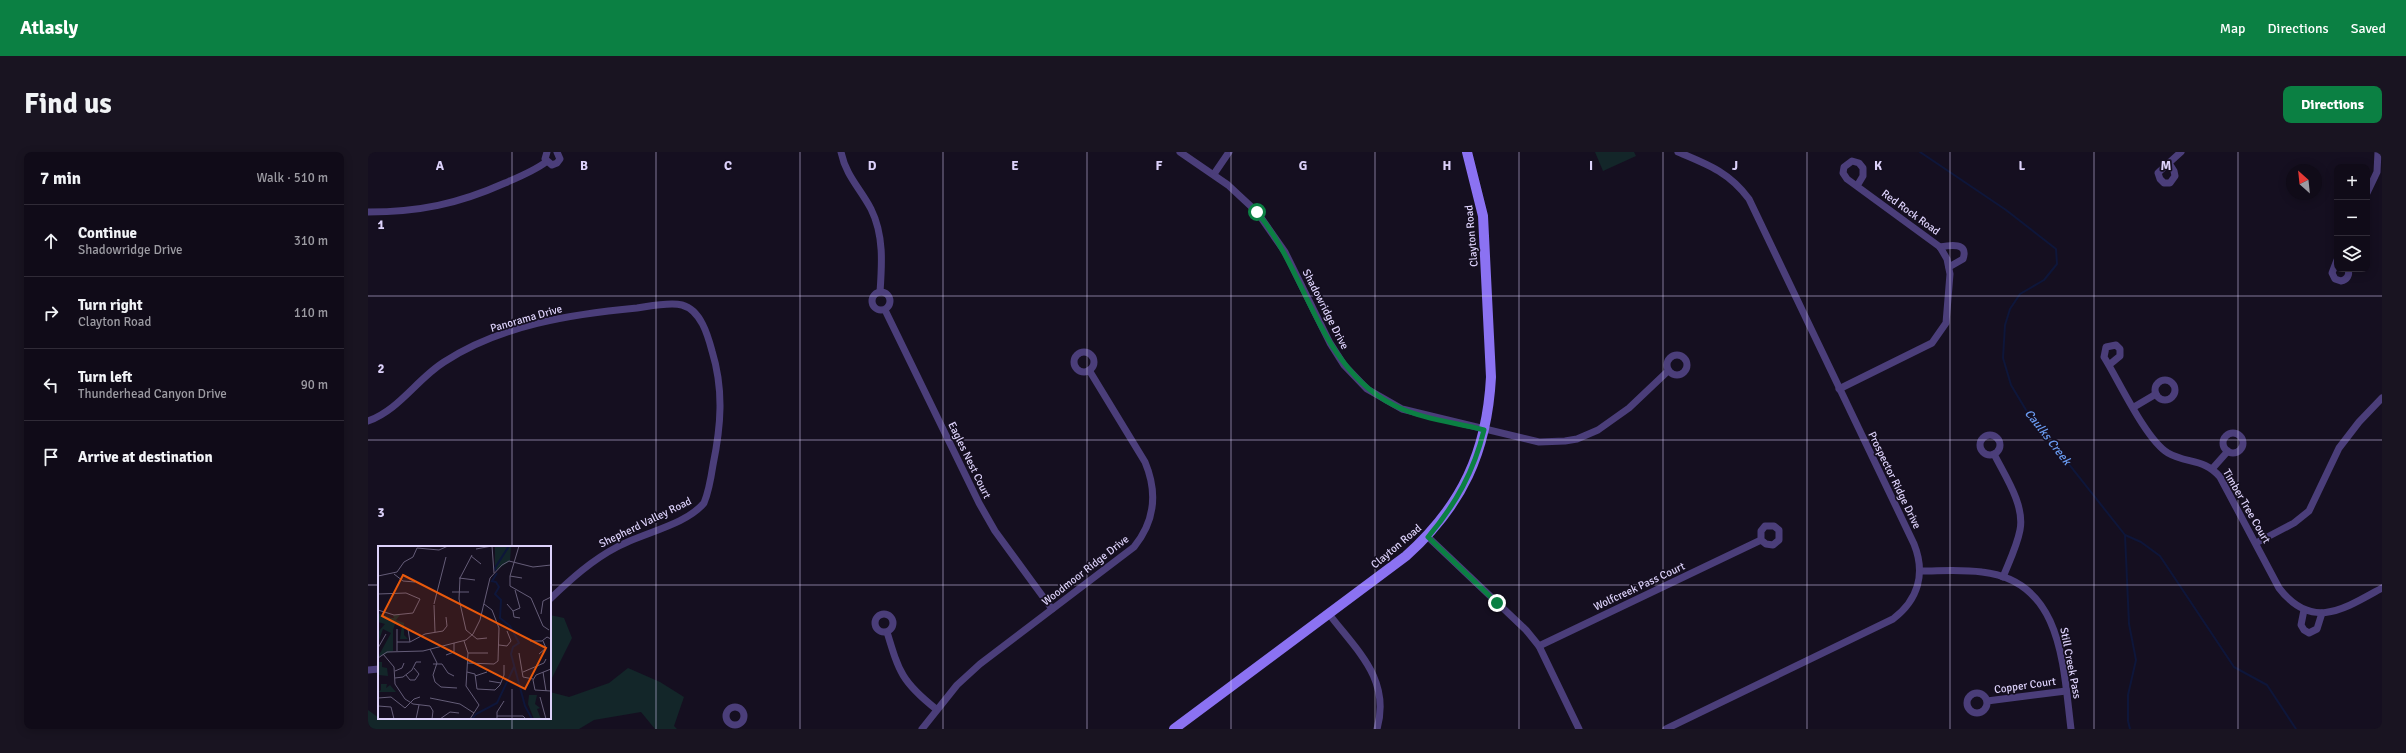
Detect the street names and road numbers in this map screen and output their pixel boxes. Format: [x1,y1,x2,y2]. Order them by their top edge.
street label: Red Rock Road [1879,187,1943,238]
street label: Clayton Road [1462,204,1481,267]
street label: Shadowridge Drive [1300,267,1351,352]
street label: Panorama Drive [489,302,564,335]
street label: Eagles Nest Court [945,420,994,501]
street label: Prospector Ridge Drive [1865,429,1924,531]
street label: Timber Tree Court [2220,467,2273,546]
street label: Shepherd Valley Road [597,494,694,550]
street label: Clayton Road [1368,521,1424,571]
street label: Woodmoor Ridge Drive [1039,532,1131,608]
street label: Wolfcreek Pass Court [1591,559,1687,613]
street label: Still Creek Pass [2057,626,2084,700]
street label: Copper Court [1993,675,2057,696]

